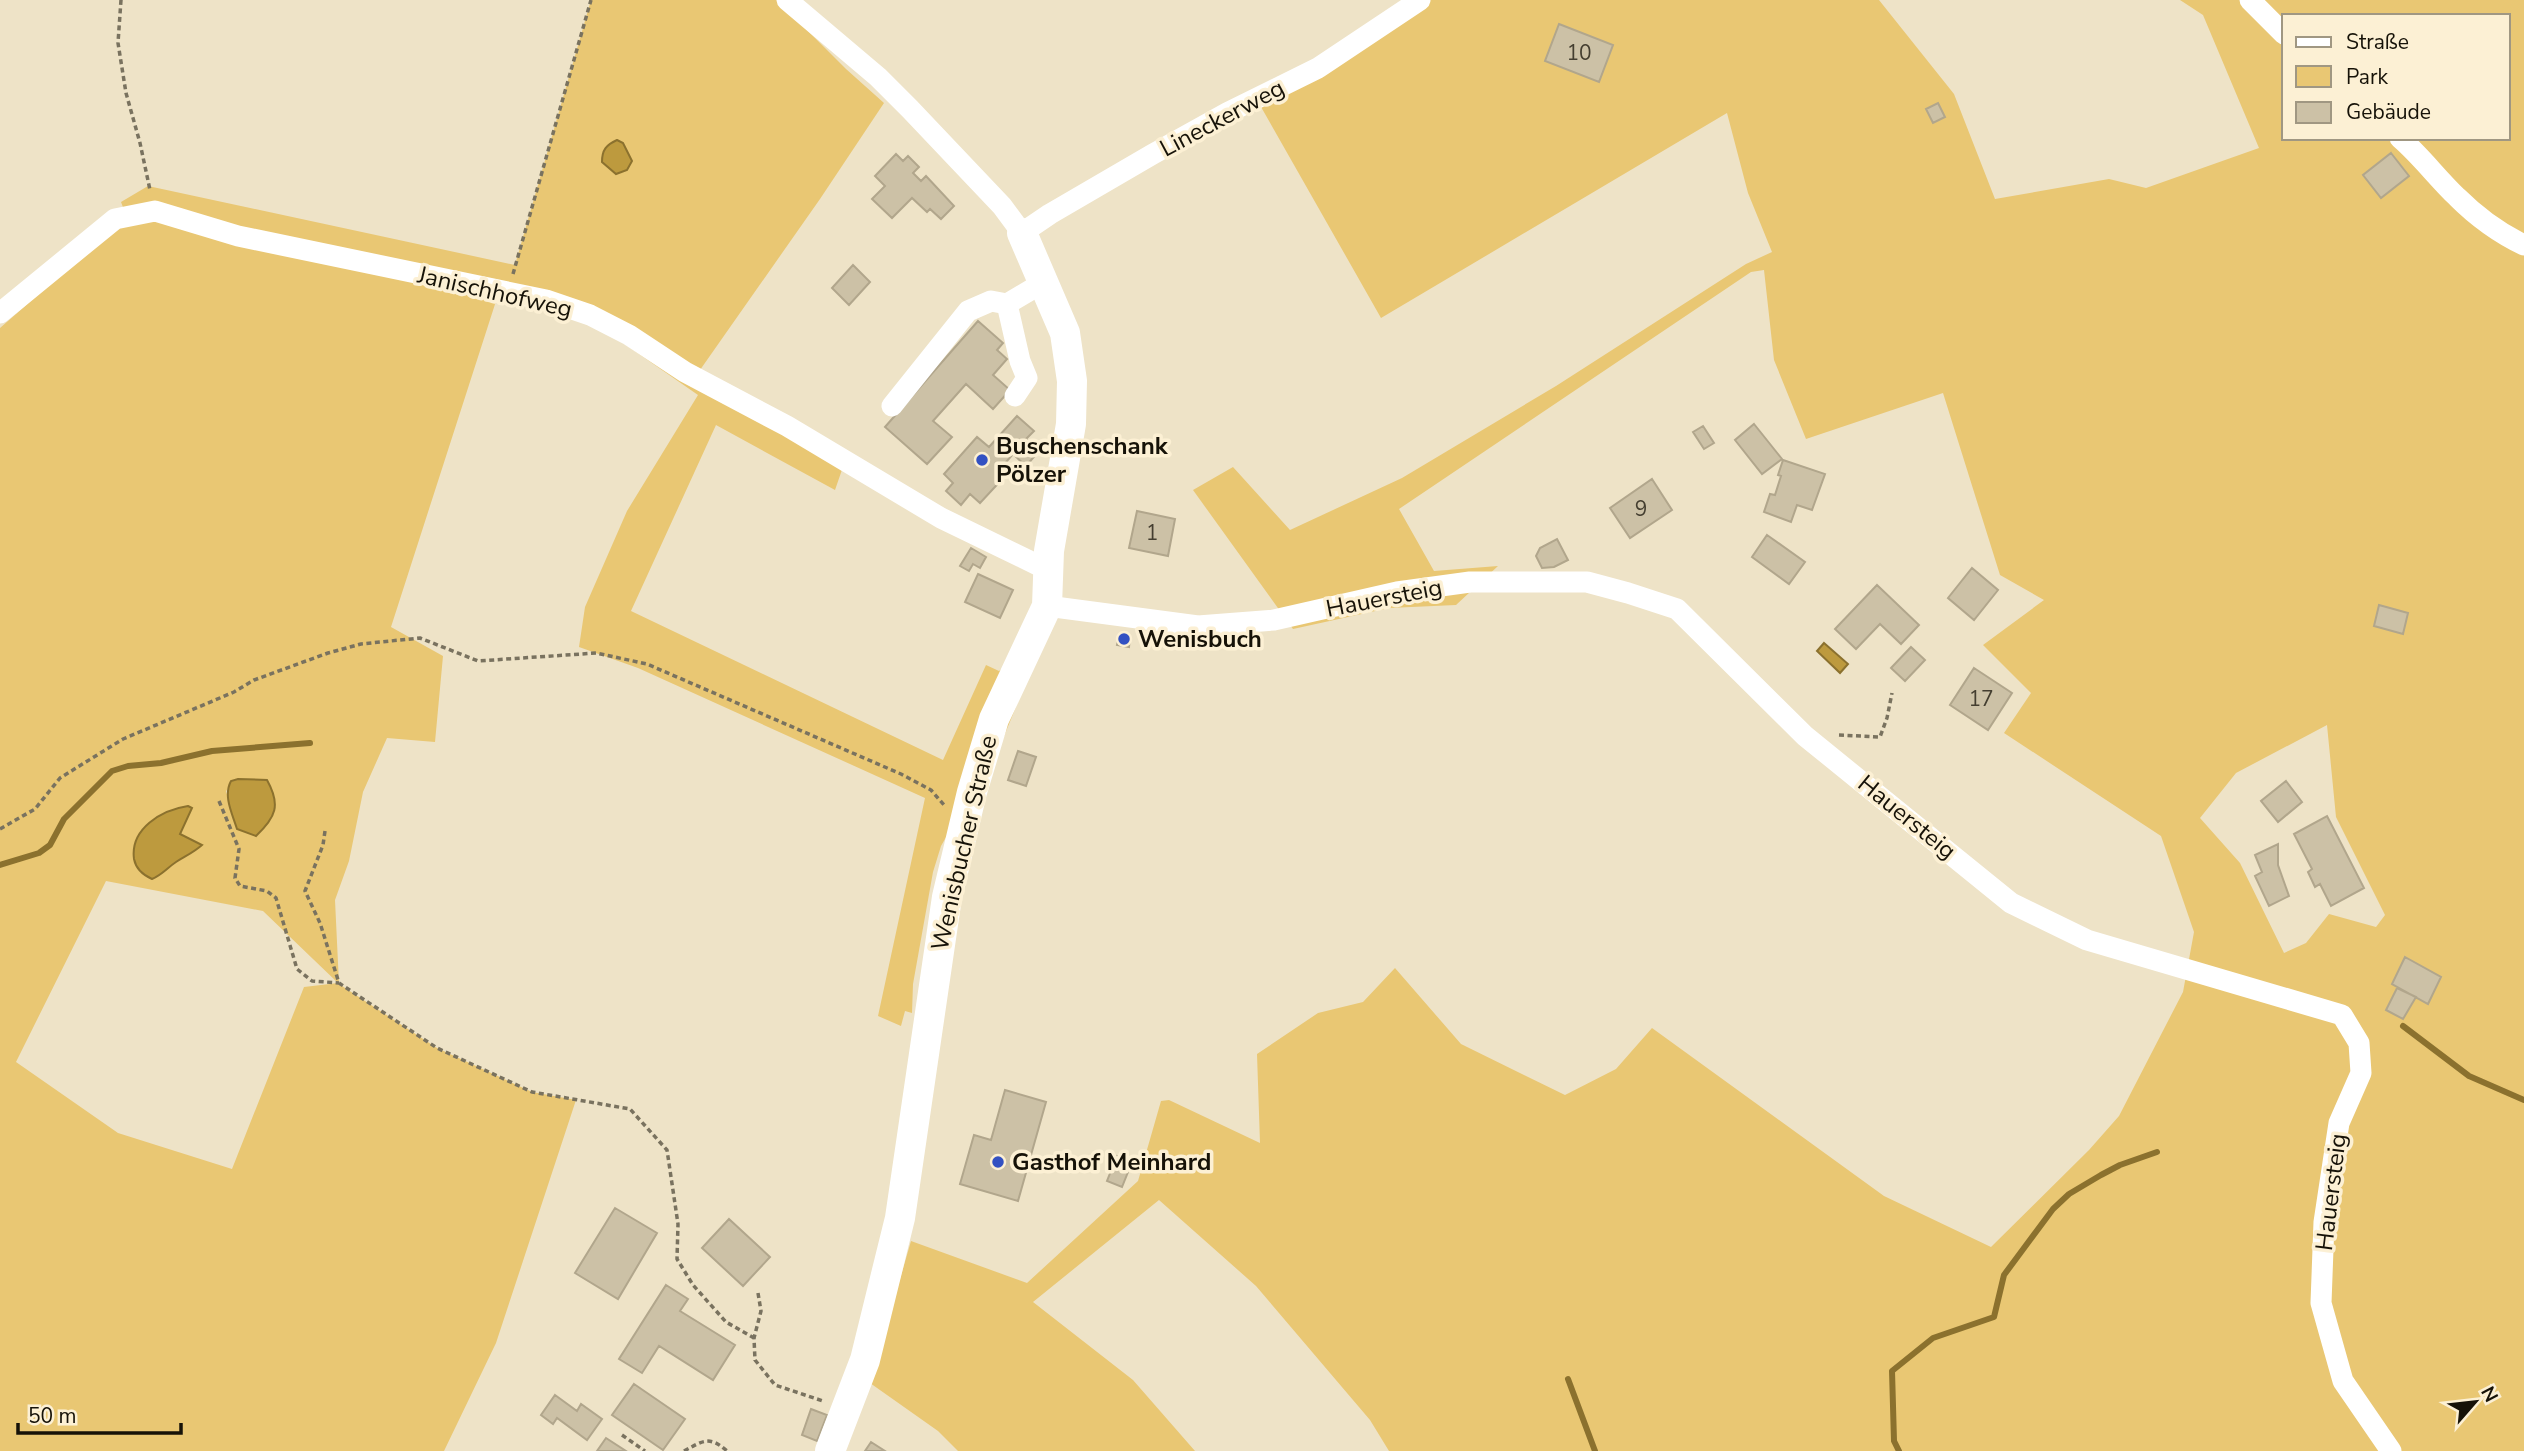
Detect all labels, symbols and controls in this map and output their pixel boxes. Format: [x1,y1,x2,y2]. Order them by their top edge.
legend [2282,14,2510,140]
text: Straße [2346,28,2409,56]
house number: 10 [1566,39,1592,67]
text: Park [2346,63,2388,91]
street label: Lineckerweg [1154,72,1290,164]
text: Gebäude [2346,98,2431,126]
street label: Janischhofweg [414,258,575,325]
place label: Buschenschank Pölzer [996,430,1169,490]
marker: Buschenschank Pölzer [974,452,990,468]
house number: 9 [1635,495,1647,523]
house number: 1 [1146,519,1158,547]
street label: Hauersteig [1323,571,1445,625]
place label: Wenisbuch [1138,623,1262,655]
marker: Wenisbuch [1116,631,1132,647]
house number: 17 [1968,685,1994,713]
street label: Wenisbucher Straße [924,732,1004,954]
street label: Hauersteig [1851,767,1963,867]
street label: Hauersteig [2308,1132,2354,1252]
place label: Gasthof Meinhard [1012,1146,1211,1178]
marker: Gasthof Meinhard [990,1154,1006,1170]
north arrow [2440,1367,2510,1437]
text: N [2474,1382,2504,1407]
scale bar [18,1392,180,1436]
text: 50 m [28,1402,77,1430]

